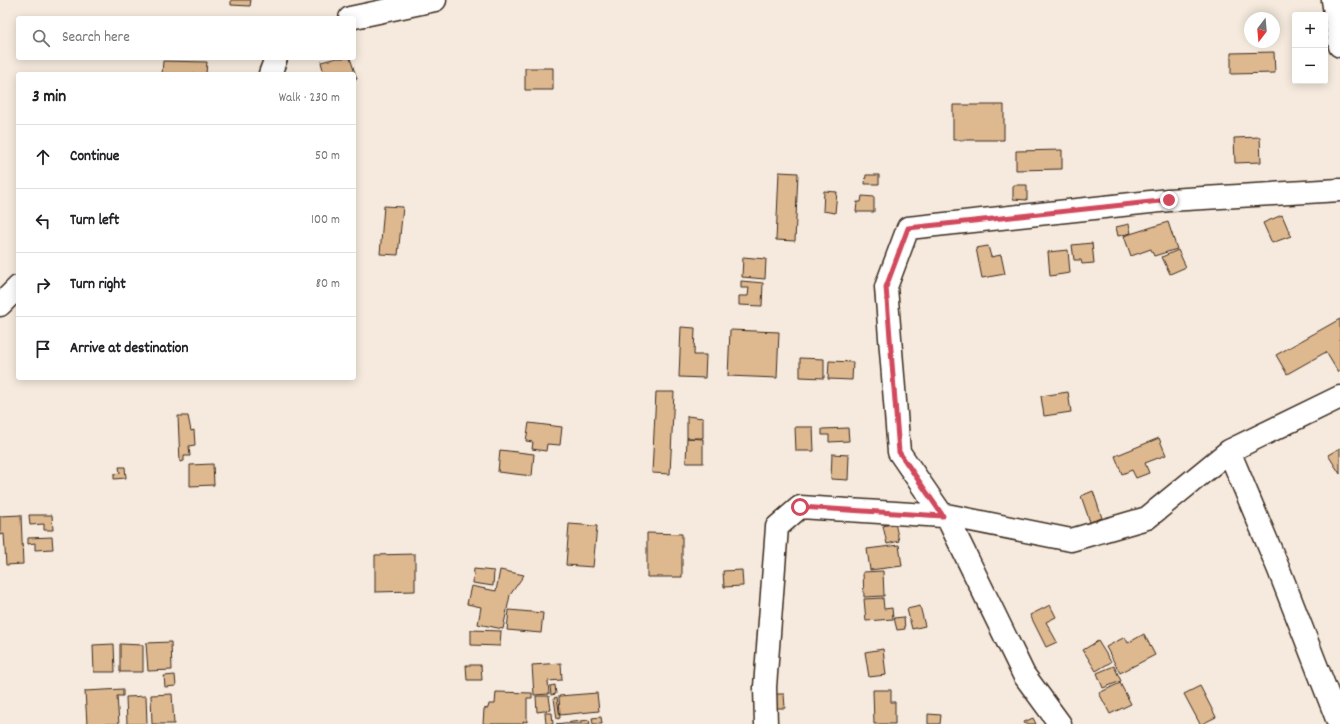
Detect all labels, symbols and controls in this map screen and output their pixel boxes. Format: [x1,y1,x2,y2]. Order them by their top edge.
north arrow [1244,12,1280,48]
map controls [1292,12,1328,84]
button: + [1292,12,1328,48]
search box [16,16,356,60]
icon: search [30,27,52,49]
text: Search here [62,27,130,49]
button: − [1292,48,1328,84]
text: 3 min [32,86,66,110]
text: Walk · 230 m [279,89,340,108]
icon: ahead [32,146,54,168]
text: Continue [70,146,119,168]
text: 50 m [315,147,340,166]
route end [1160,191,1178,209]
icon: left [32,210,54,232]
text: Turn left [70,210,119,232]
text: 100 m [311,211,340,230]
icon: right [32,274,54,296]
text: Turn right [70,274,126,296]
text: 80 m [316,275,340,294]
icon: arrive [32,338,54,360]
text: Arrive at destination [70,338,188,360]
route start [791,498,809,516]

